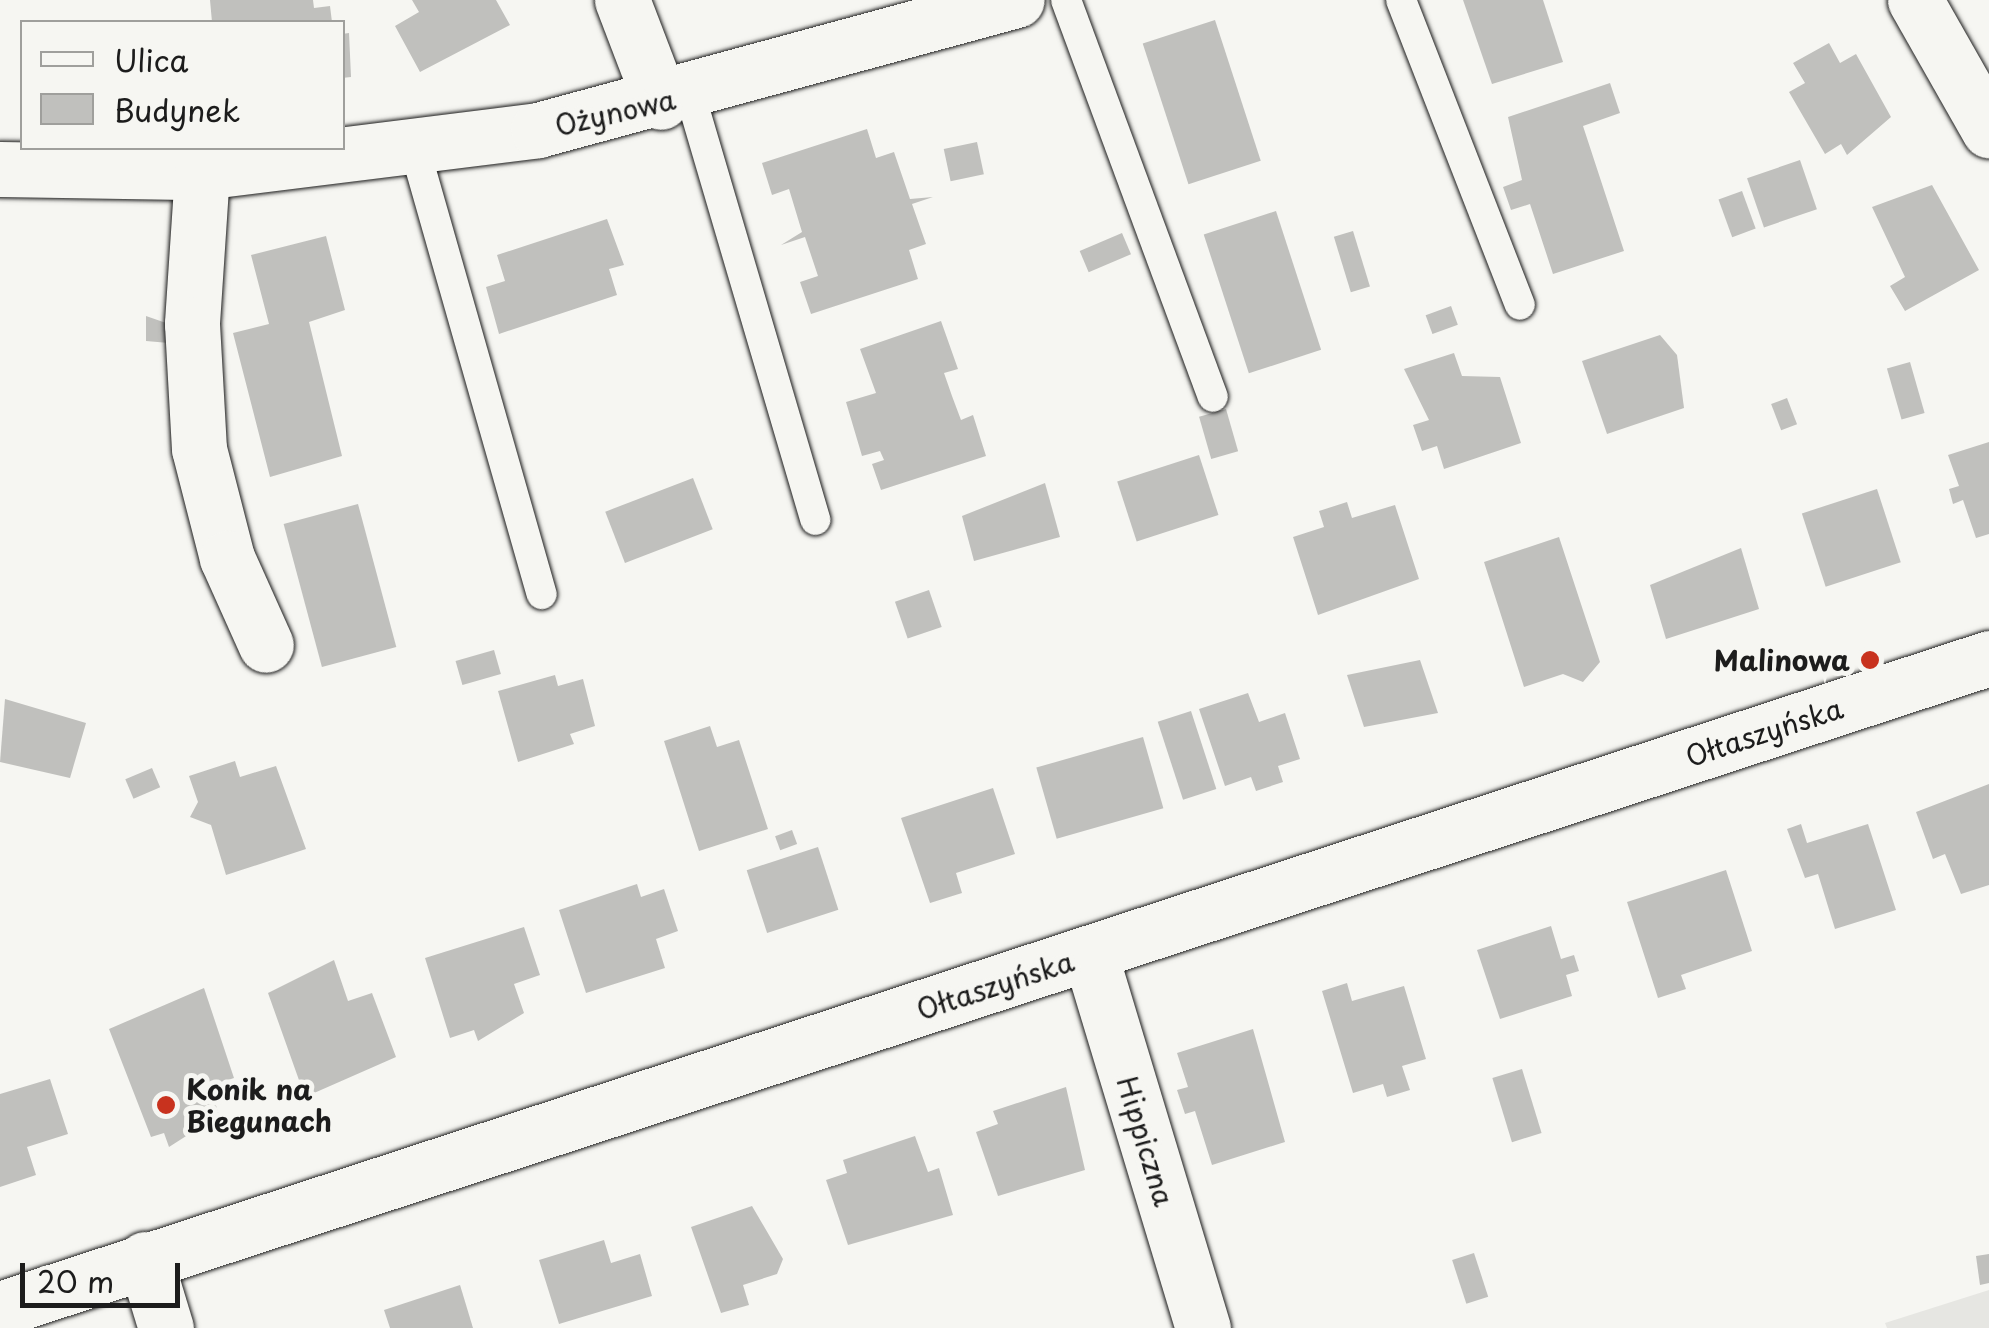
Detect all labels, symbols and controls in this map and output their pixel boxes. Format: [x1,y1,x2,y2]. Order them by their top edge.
legend [20,20,345,150]
text: Ulica [114,37,188,82]
street label: Ożynowa [551,82,679,142]
text: Budynek [114,87,240,132]
place label: Malinowa [1714,643,1850,677]
marker: Malinowa [1859,649,1881,671]
street label: Ołtaszyńska [1681,691,1847,773]
street label: Ołtaszyńska [912,944,1078,1026]
place label: Konik na Biegunach [186,1072,332,1138]
street label: Hippiczna [1110,1072,1182,1210]
marker: Konik na Biegunach [155,1094,177,1116]
scale bar [25,1243,185,1305]
text: 20 m [37,1258,114,1303]

